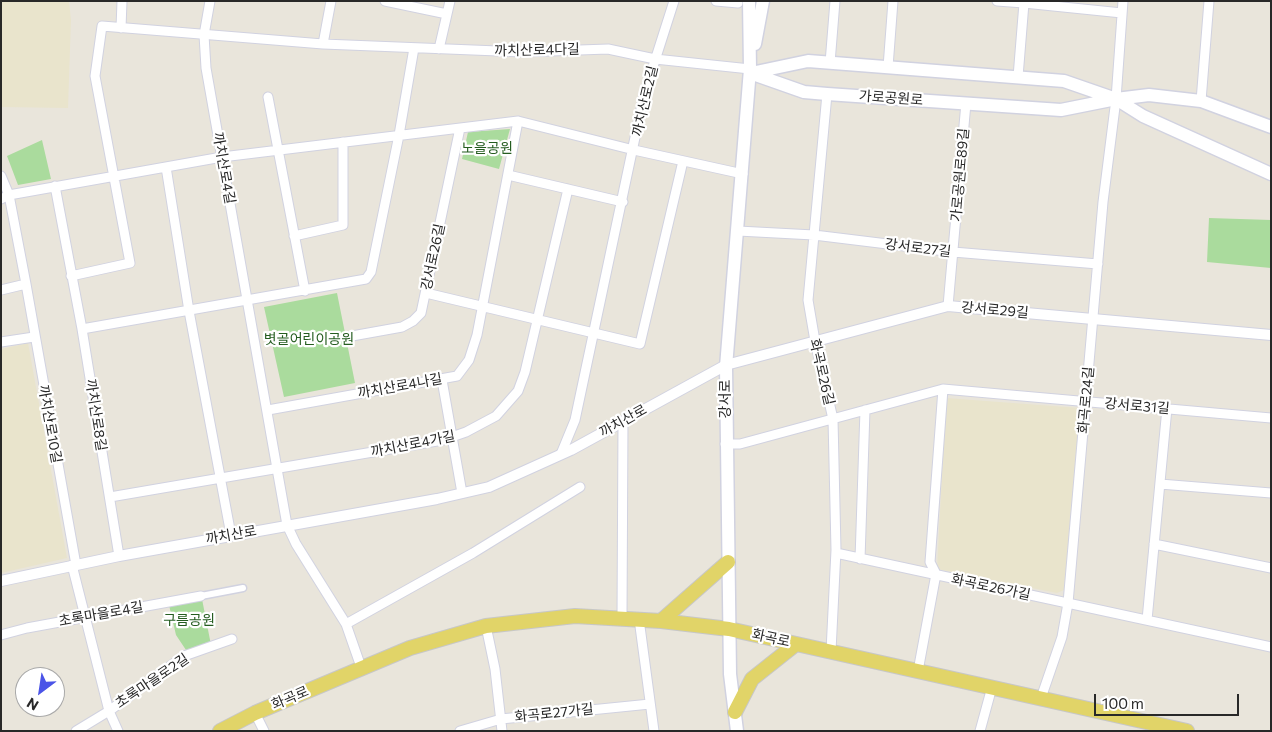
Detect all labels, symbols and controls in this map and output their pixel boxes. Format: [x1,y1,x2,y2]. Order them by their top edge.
street label: 까치산로4다길 [494,41,580,59]
street label: 까치산로2길 [629,64,661,138]
street label: 가로공원로 [858,87,924,109]
street label: 가로공원로89길 [948,127,972,223]
street label: 까치산로4길 [209,131,239,205]
park label: 노을공원 [461,140,513,156]
street label: 강서로26길 [418,222,448,292]
street label: 강서로27길 [884,236,952,260]
street label: 강서로29길 [961,299,1029,321]
park label: 볏골어린이공원 [264,331,354,347]
street label: 화곡로26길 [806,337,838,407]
street label: 화곡로24길 [1075,366,1097,434]
street label: 까치산로4나길 [356,370,444,402]
street label: 까치산로8길 [82,378,110,452]
street label: 강서로 [717,380,733,418]
street label: 까치산로10길 [35,383,65,465]
street label: 강서로31길 [1104,395,1170,417]
street label: 까치산로 [596,401,650,441]
street label: 까치산로4가길 [369,428,457,460]
street label: 까치산로 [204,522,258,548]
street label: 화곡로26가길 [950,570,1032,604]
street label: 초록마을로4길 [57,598,145,630]
park label: 구름공원 [163,612,215,628]
street label: 화곡로 [750,626,792,650]
street label: 초록마을로2길 [112,650,192,712]
north arrow [15,667,65,717]
street label: 화곡로 [269,683,311,713]
scale bar [1097,684,1242,716]
text: N [24,694,41,714]
text: 100 m [1102,694,1144,712]
street label: 화곡로27가길 [514,700,594,726]

